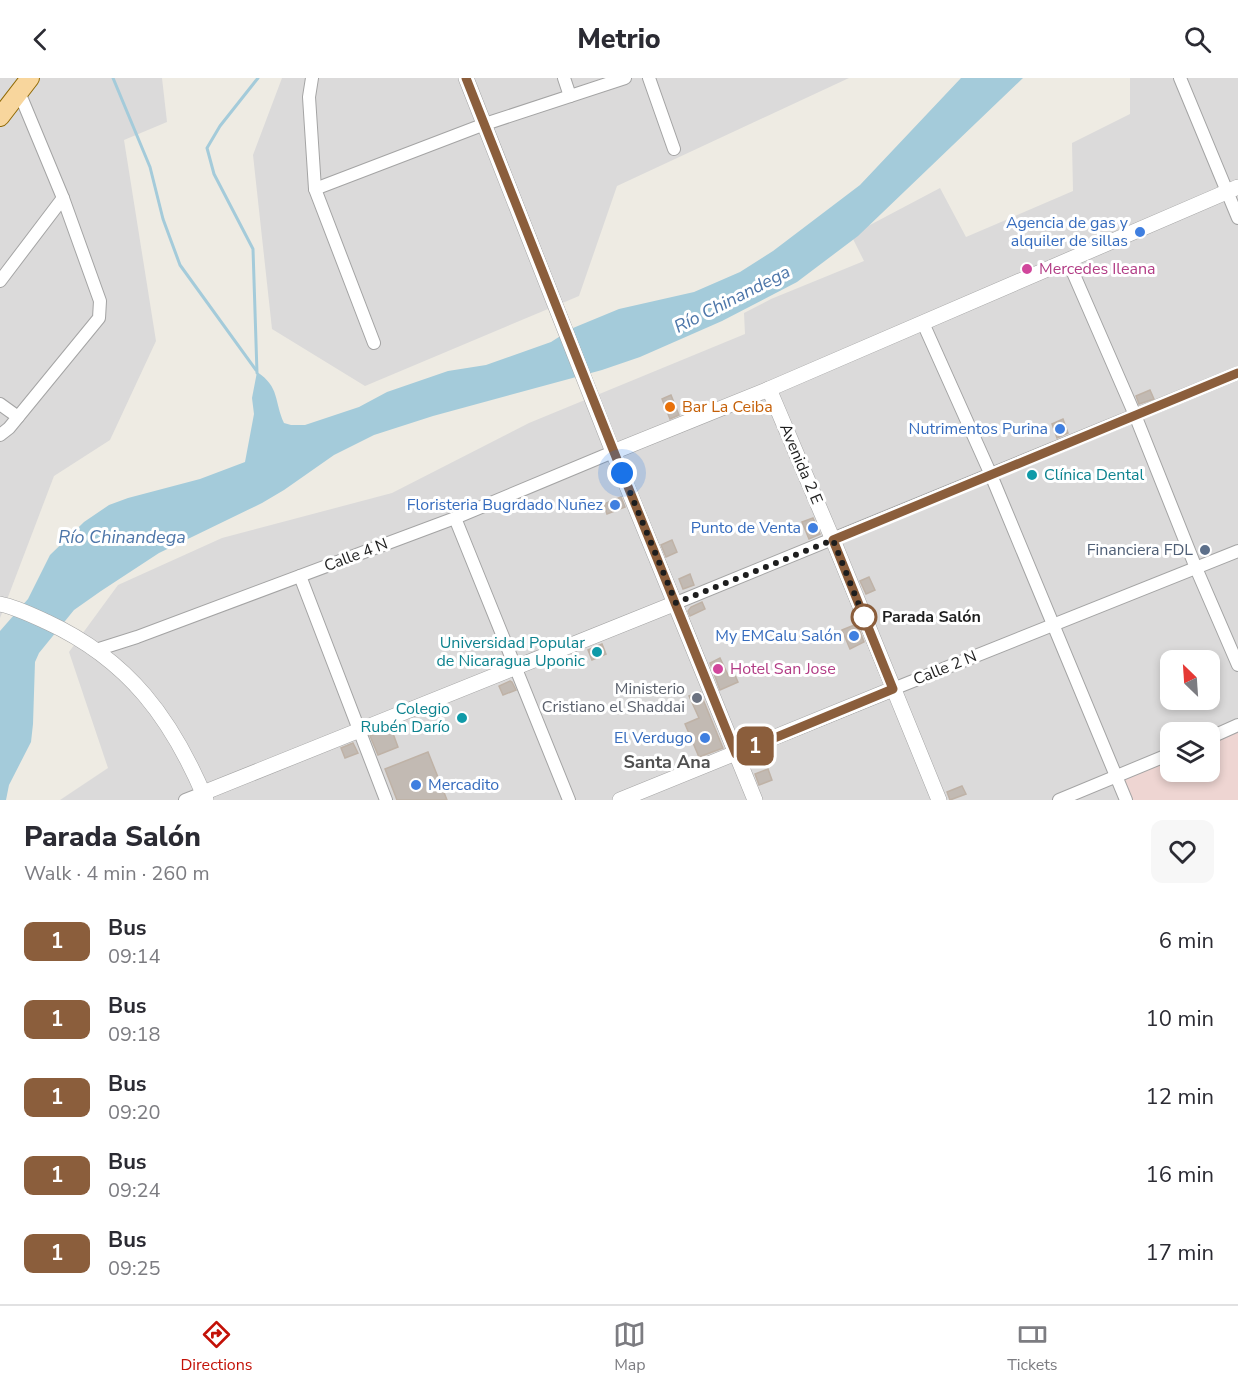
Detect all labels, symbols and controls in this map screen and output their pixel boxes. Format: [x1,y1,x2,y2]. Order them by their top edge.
text: Metrio [577,21,661,58]
icon: back [24,23,57,56]
icon: search [1181,23,1214,56]
place label: Agencia de gas y alquiler de sillas [1006,212,1129,252]
marker: Agencia de gas y alquiler de sillas [1133,225,1147,239]
place label: Mercedes Ileana [1039,258,1156,280]
water label: Río Chinandega [670,259,794,339]
marker: Mercedes Ileana [1020,262,1034,276]
place label: Bar La Ceiba [682,396,773,418]
marker: Bar La Ceiba [663,400,677,414]
place label: Nutrimentos Purina [909,418,1048,440]
street label: Avenida 2 E [774,420,828,508]
marker: Nutrimentos Purina [1053,422,1067,436]
your location [607,458,637,488]
place label: Clínica Dental [1044,464,1145,486]
marker: Clínica Dental [1025,468,1039,482]
place label: Floristeria Bugrdado Nuñez [407,494,603,516]
marker: Floristeria Bugrdado Nuñez [608,498,622,512]
place label: Punto de Venta [691,517,801,539]
marker: Punto de Venta [806,521,820,535]
water label: Río Chinandega [58,525,186,549]
street label: Calle 4 N [321,533,391,577]
place label: Financiera FDL [1087,539,1193,561]
marker: Financiera FDL [1198,543,1212,557]
marker: Parada Salón [851,604,877,630]
place label: Parada Salón [882,606,981,628]
place label: My EMCalu Salón [715,625,842,647]
marker: My EMCalu Salón [847,629,861,643]
place label: Universidad Popular de Nicaragua Uponic [437,632,586,672]
marker: Universidad Popular de Nicaragua Uponic [590,645,604,659]
street label: Calle 2 N [910,645,980,691]
north arrow [1160,650,1220,710]
map controls [1160,650,1220,782]
place label: Hotel San Jose [730,658,836,680]
marker: Hotel San Jose [711,662,725,676]
place label: Ministerio Cristiano el Shaddai [542,678,685,718]
marker: Ministerio Cristiano el Shaddai [690,691,704,705]
place label: Colegio Rubén Darío [361,698,450,738]
marker: Colegio Rubén Darío [455,711,469,725]
button: layers [1160,722,1220,782]
line badge: 1 [736,726,774,766]
place label: El Verdugo [614,727,693,749]
marker: El Verdugo [698,731,712,745]
text: 1 [749,732,761,760]
district label: Santa Ana [623,750,711,774]
place label: Mercadito [428,774,499,796]
marker: Mercadito [409,778,423,792]
text: Parada Salón [24,818,201,856]
button: heart [1151,820,1214,883]
text: Walk · 4 min · 260 m [24,860,210,887]
text: Bus [108,913,147,943]
text: 6 min [1159,926,1214,956]
text: 1 [51,927,63,955]
text: 09:14 [108,943,161,970]
text: Bus [108,991,147,1021]
text: 10 min [1146,1004,1214,1034]
text: 1 [51,1005,63,1033]
text: 09:18 [108,1021,161,1048]
text: Bus [108,1069,147,1099]
text: 12 min [1146,1082,1214,1112]
text: 1 [51,1083,63,1111]
text: 09:20 [108,1099,161,1126]
text: Bus [108,1147,147,1177]
text: 16 min [1146,1160,1214,1190]
text: 1 [51,1161,63,1189]
text: 09:24 [108,1177,161,1204]
text: Bus [108,1225,147,1255]
text: 17 min [1146,1238,1214,1268]
text: 1 [51,1239,63,1267]
text: 09:25 [108,1255,161,1282]
tab: Directions [180,1318,253,1376]
tab: Map [613,1318,646,1376]
tab: Tickets [1007,1318,1058,1376]

